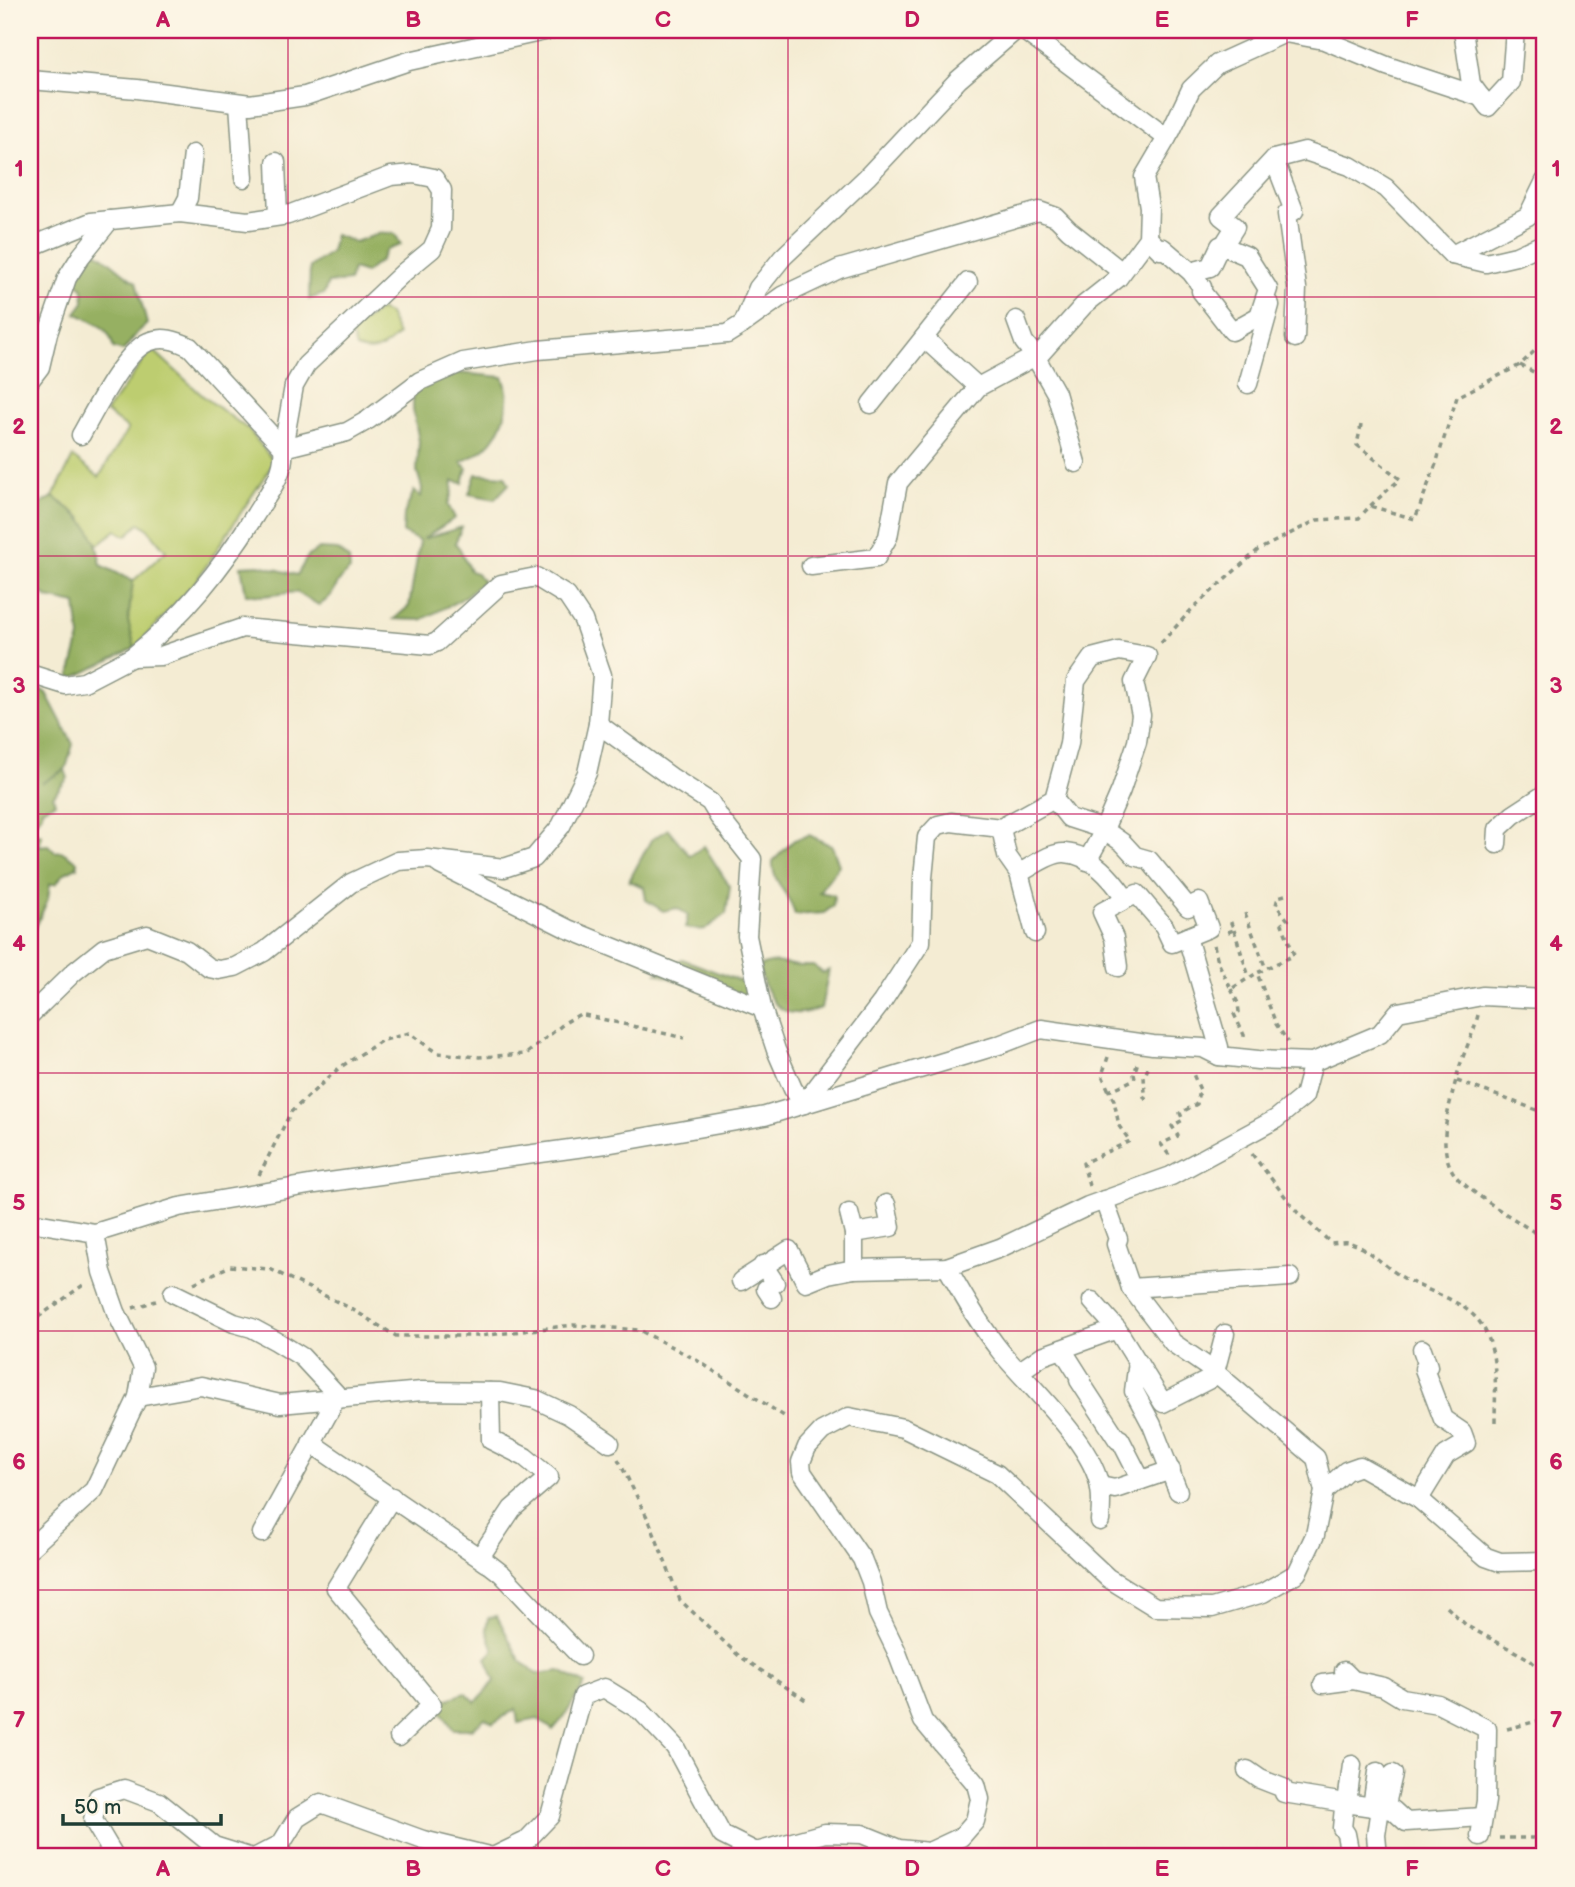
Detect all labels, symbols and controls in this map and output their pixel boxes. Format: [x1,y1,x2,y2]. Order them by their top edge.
text: A [155,6,171,34]
text: B [405,6,421,34]
text: C [655,6,671,34]
text: D [904,6,920,34]
text: E [1155,6,1170,34]
text: F [1405,6,1419,34]
text: 1 [14,155,24,183]
text: 1 [1551,155,1561,183]
text: 2 [12,413,26,441]
text: 2 [1549,413,1563,441]
text: 3 [12,672,26,700]
text: 3 [1549,672,1563,700]
text: 4 [12,930,26,958]
text: 4 [1549,930,1563,958]
text: 5 [12,1189,26,1217]
text: 5 [1549,1189,1563,1217]
text: 6 [12,1448,26,1476]
text: 6 [1549,1448,1563,1476]
text: 7 [13,1706,26,1734]
text: 7 [1550,1706,1563,1734]
scale bar [63,1782,220,1826]
text: 50 m [74,1795,121,1820]
text: A [155,1855,171,1883]
text: B [405,1855,421,1883]
text: C [655,1855,671,1883]
text: D [904,1855,920,1883]
text: E [1155,1855,1170,1883]
text: F [1405,1855,1419,1883]

